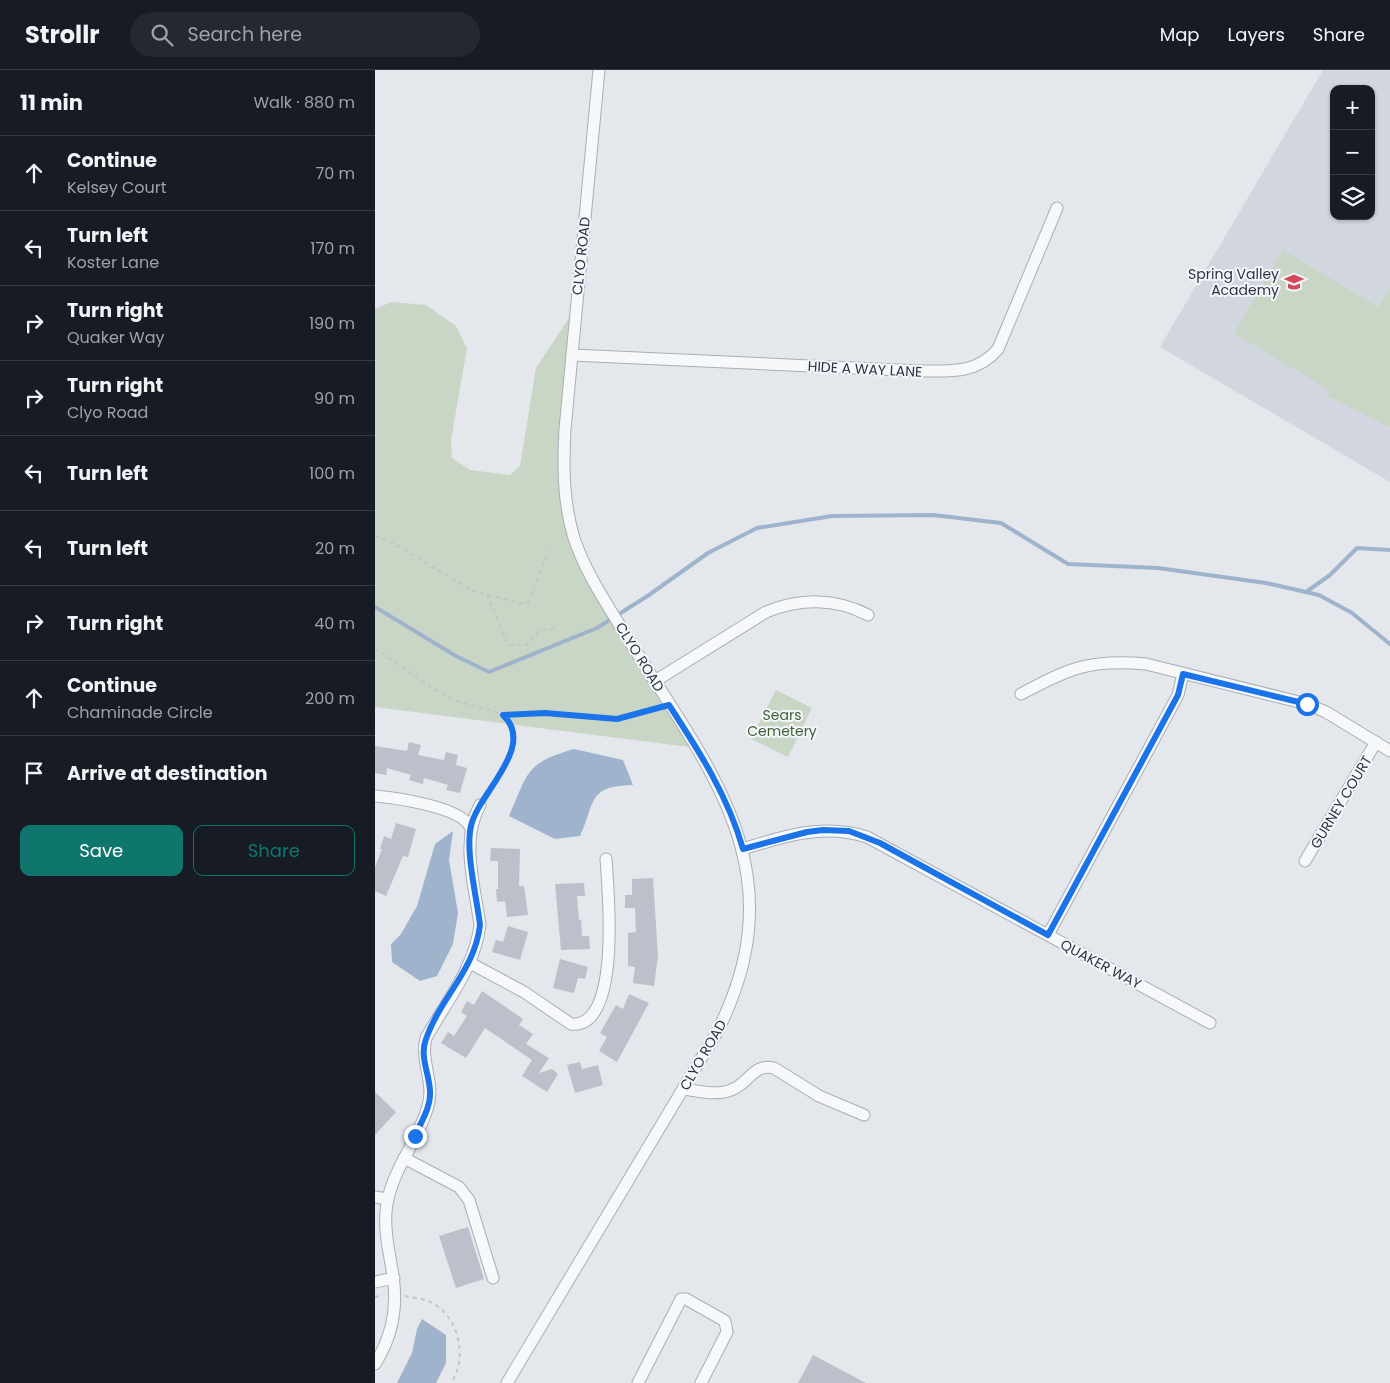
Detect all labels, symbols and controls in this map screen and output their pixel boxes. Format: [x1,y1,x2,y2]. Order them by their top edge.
search box [130,12,480,57]
text: Strollr [25,18,100,51]
icon: search [148,21,176,49]
text: Search here [188,21,302,48]
text: Map [1160,22,1200,47]
text: Layers [1228,22,1285,47]
text: Share [1313,22,1365,47]
map controls [1330,85,1375,220]
button: + [1330,85,1375,130]
text: 11 min [20,88,83,117]
text: Walk · 880 m [253,91,355,114]
button: − [1330,130,1375,175]
text: Continue [67,147,157,174]
icon: ahead [20,159,48,187]
text: 70 m [315,162,355,185]
button: layers [1330,175,1375,220]
text: Kelsey Court [67,176,167,199]
street label: CLYO ROAD [567,216,595,296]
text: Turn left [67,222,148,249]
icon: left [20,234,48,262]
text: 170 m [310,237,355,260]
text: Koster Lane [67,251,159,274]
place label: Spring Valley Academy [1188,264,1279,300]
school or university icon: Spring Valley Academy [1283,271,1305,293]
text: Turn right [67,297,163,324]
icon: right [20,309,48,337]
text: 190 m [309,312,355,335]
text: Quaker Way [67,326,165,349]
street label: HIDE A WAY LANE [807,356,923,382]
text: Turn right [67,372,163,399]
icon: right [20,384,48,412]
text: 90 m [314,387,355,410]
text: Clyo Road [67,401,148,424]
icon: left [20,459,48,487]
text: Turn left [67,460,148,487]
text: 100 m [309,462,355,485]
icon: left [20,534,48,562]
text: Turn left [67,535,148,562]
text: 20 m [315,537,355,560]
icon: right [20,609,48,637]
text: Turn right [67,610,163,637]
text: 40 m [314,612,355,635]
street label: CLYO ROAD [611,618,669,696]
text: Continue [67,672,157,699]
icon: ahead [20,684,48,712]
text: 200 m [305,687,355,710]
route start [1296,693,1319,716]
text: Chaminade Circle [67,701,213,724]
park label: Sears Cemetery [747,705,817,741]
street label: GURNEY COURT [1305,751,1377,852]
icon: arrive [20,759,48,787]
text: Arrive at destination [67,760,268,787]
button: Save [20,825,183,876]
button: Share [193,825,355,876]
street label: QUAKER WAY [1057,934,1145,994]
street label: CLYO ROAD [675,1016,731,1094]
route end [404,1125,427,1148]

